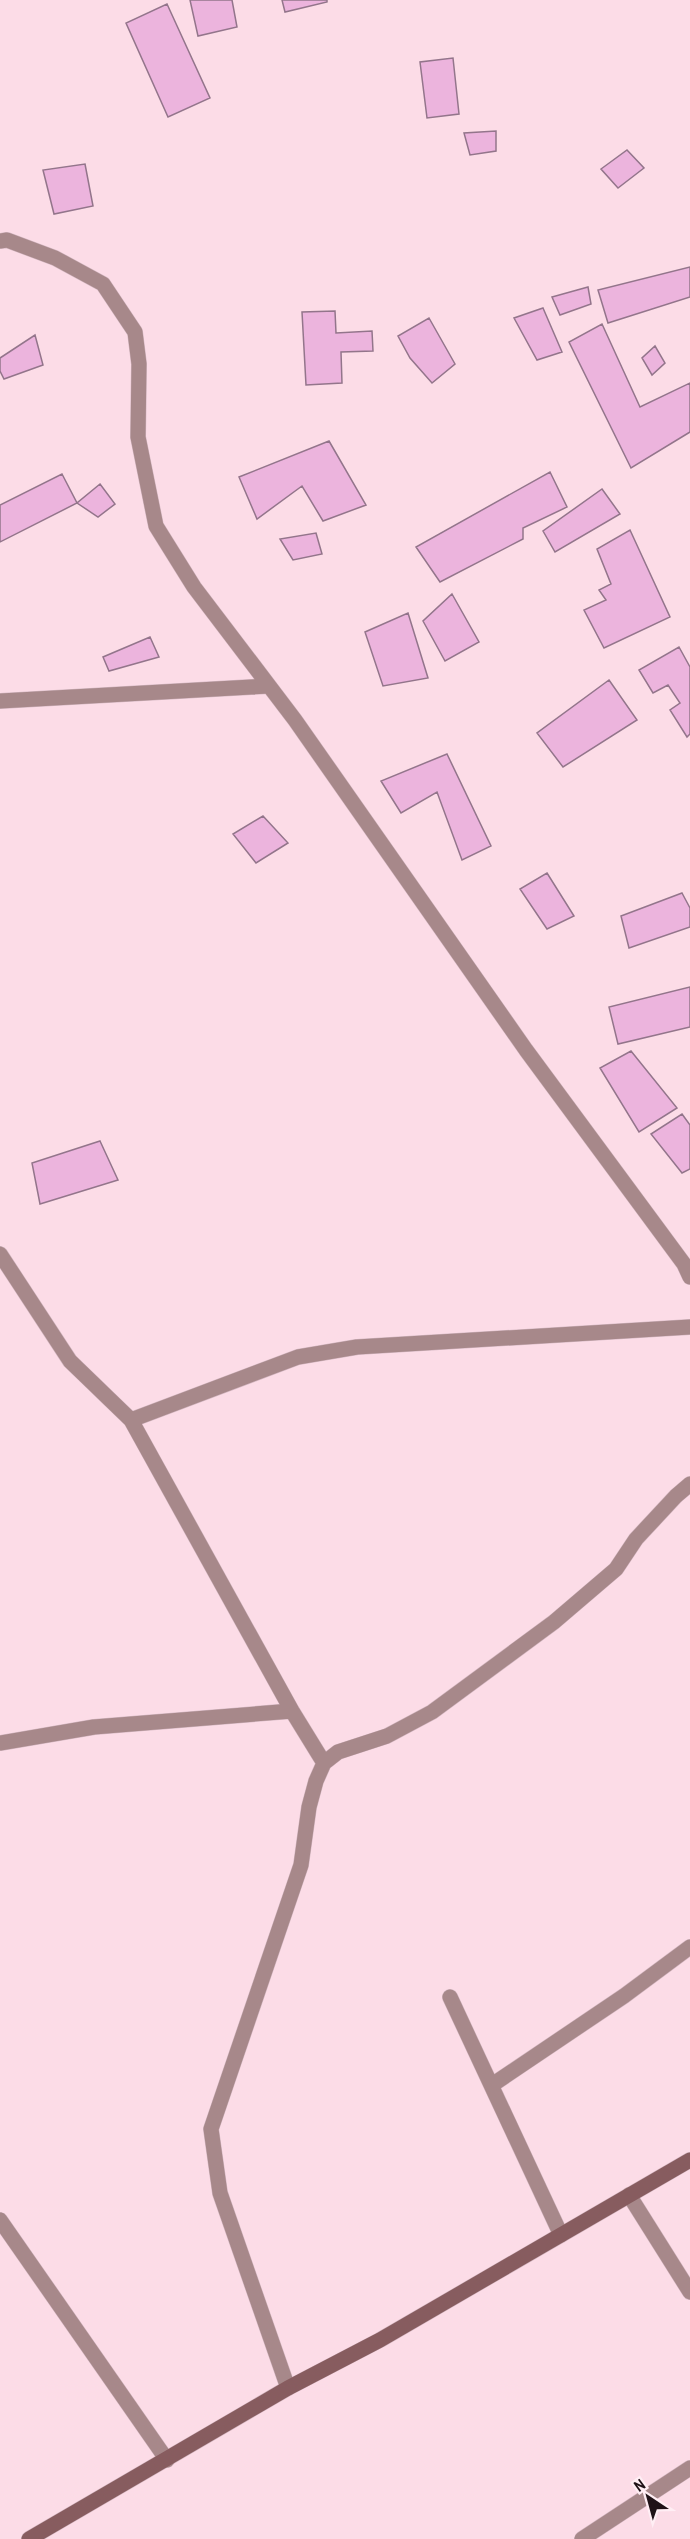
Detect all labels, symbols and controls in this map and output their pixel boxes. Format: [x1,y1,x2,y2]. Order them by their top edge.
north arrow [618,2467,678,2527]
text: N [629,2473,649,2497]

